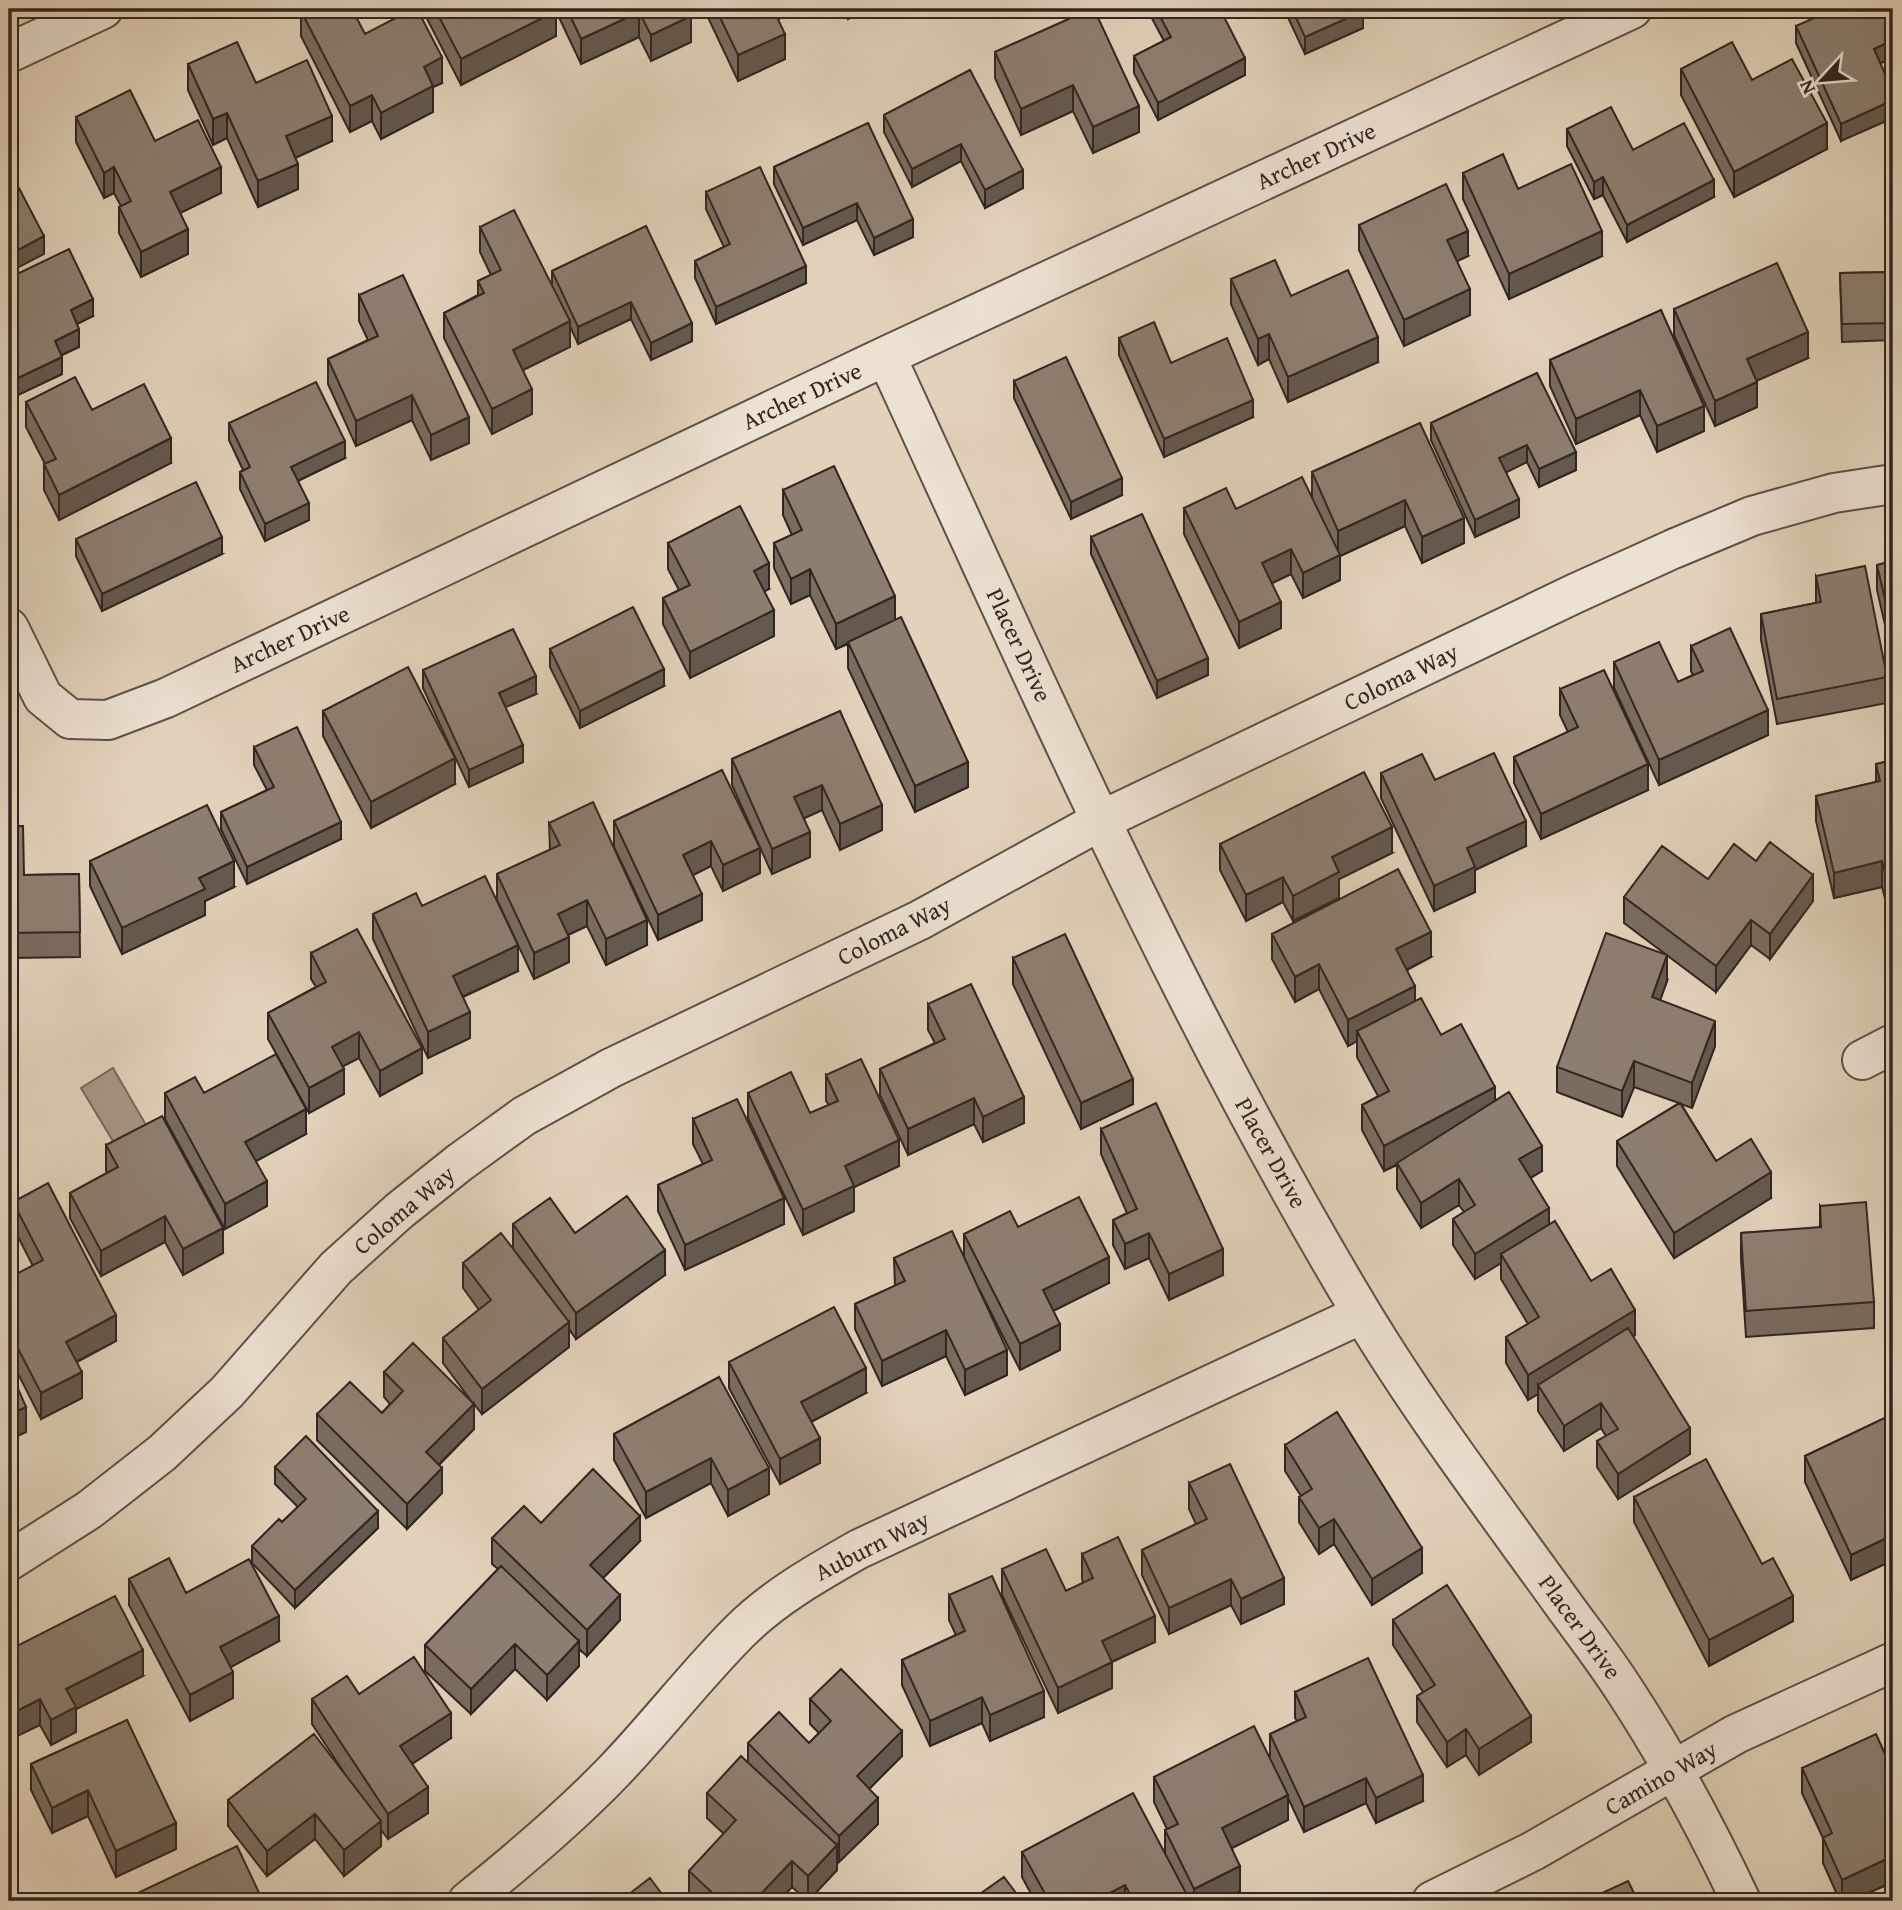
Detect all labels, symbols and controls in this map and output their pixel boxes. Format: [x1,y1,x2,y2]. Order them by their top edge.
north arrow [1786,46,1856,116]
text: N [1791,75,1822,99]
street label: Archer Drive [1250,113,1381,198]
street label: Archer Drive [736,353,867,438]
street label: Placer Drive [978,582,1061,707]
street label: Archer Drive [224,596,355,681]
street label: Coloma Way [1338,634,1464,719]
street label: Coloma Way [831,887,957,974]
street label: Placer Drive [1227,1091,1316,1215]
street label: Coloma Way [345,1157,462,1263]
street label: Auburn Way [808,1502,935,1589]
street label: Placer Drive [1530,1567,1630,1686]
street label: Camino Way [1598,1731,1723,1824]

